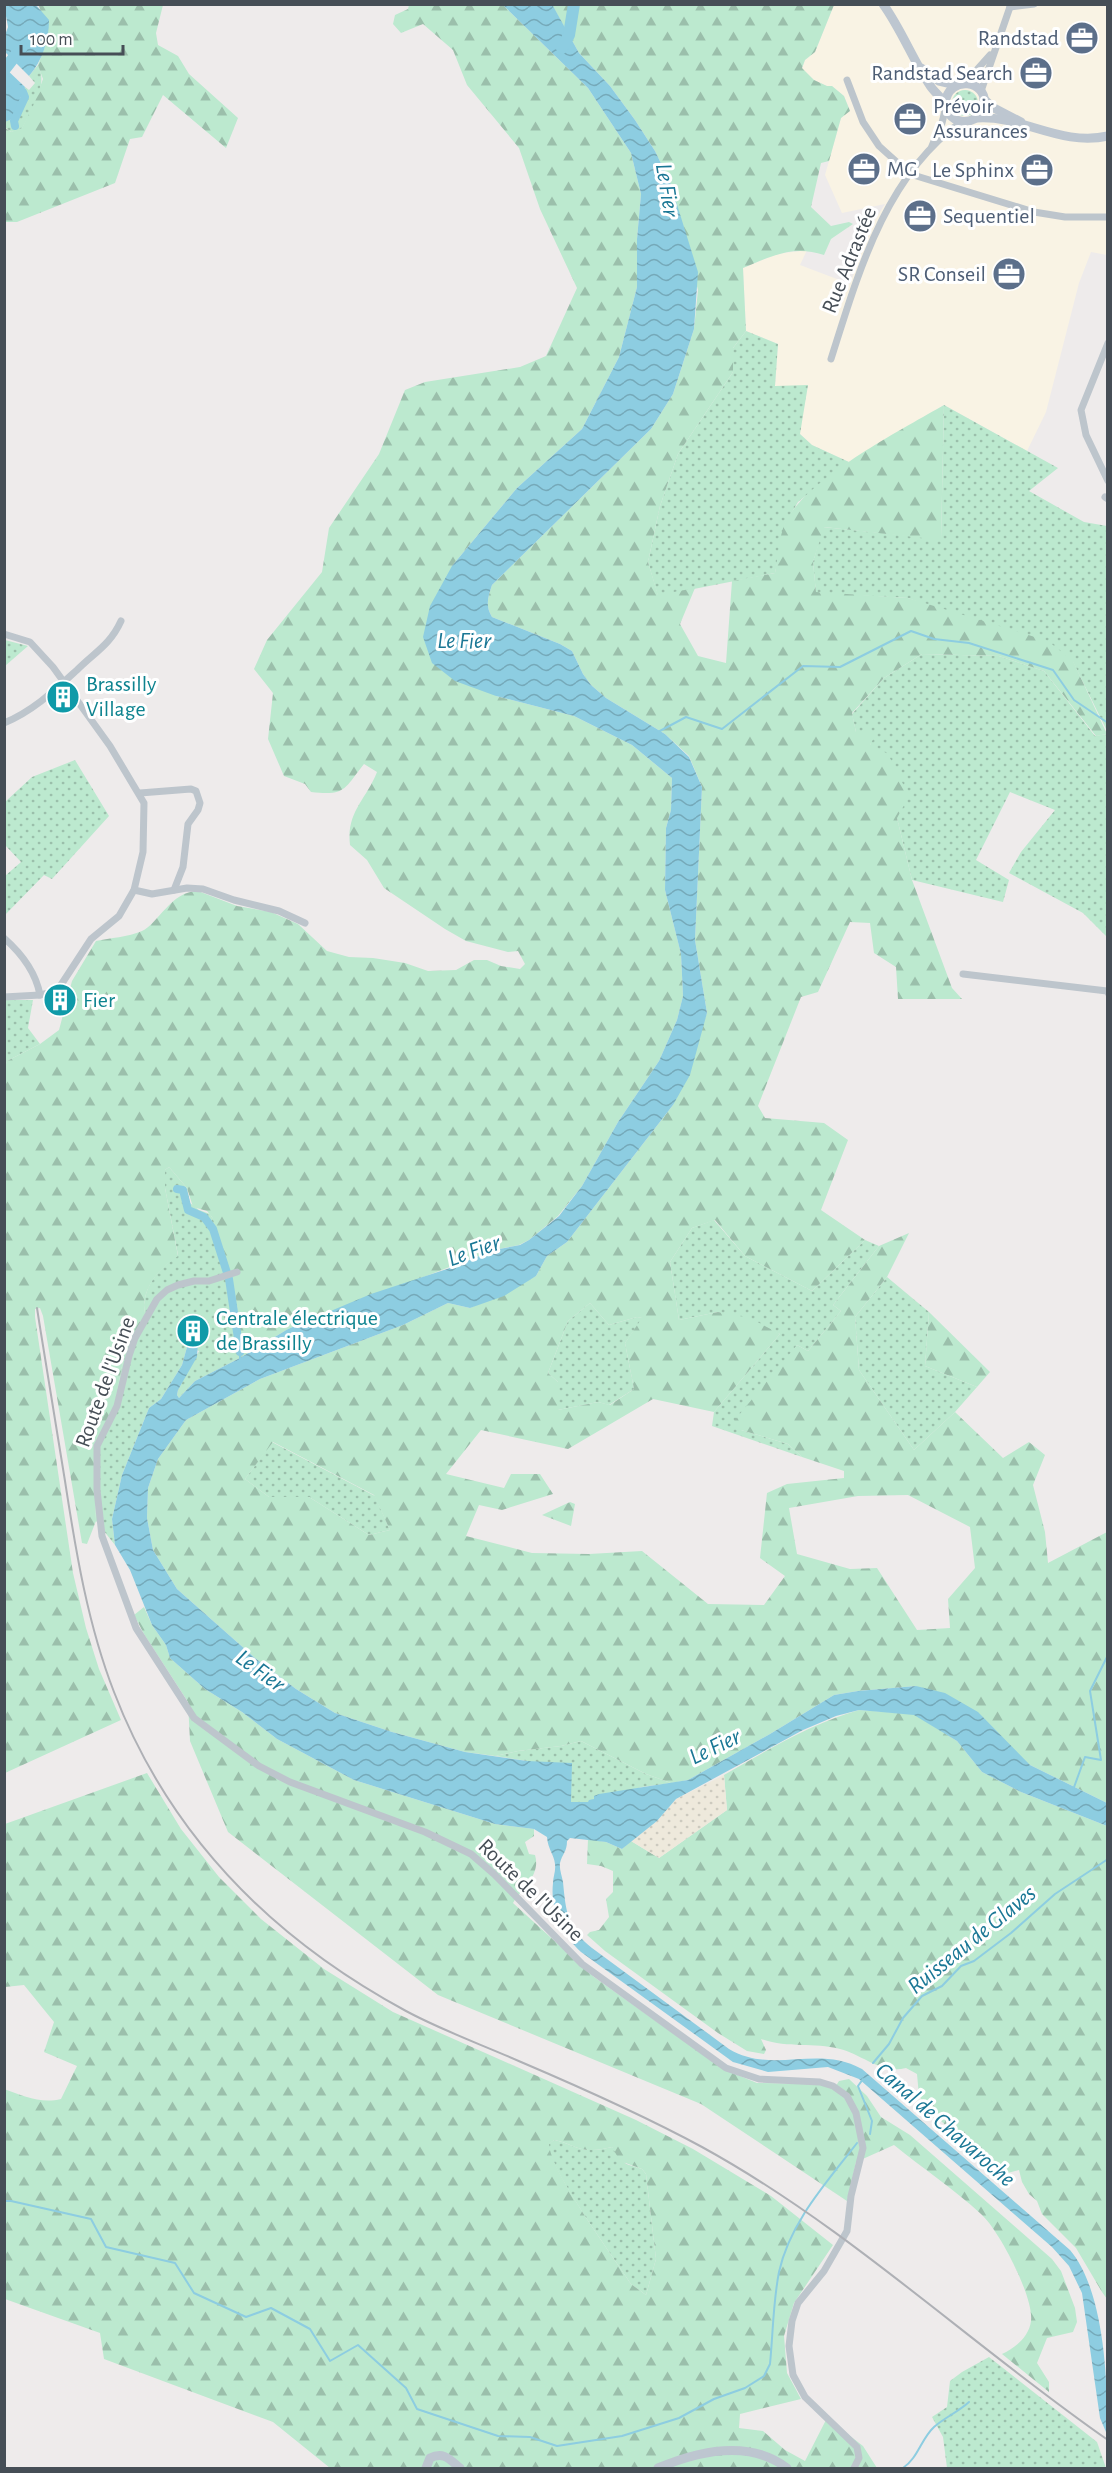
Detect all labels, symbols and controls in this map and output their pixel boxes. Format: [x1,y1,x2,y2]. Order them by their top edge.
scale bar [21,18,123,56]
office icon: Randstad [1064,20,1100,56]
place label: Randstad [978,27,1059,49]
text: 100 m [30,31,73,49]
office icon: Randstad Search [1018,55,1054,91]
place label: Randstad Search [871,62,1013,84]
place label: Prévoir Assurances [933,95,1028,142]
office icon: Prévoir Assurances [892,101,928,137]
office icon: MG [846,151,882,187]
office icon: Le Sphinx [1019,152,1055,188]
place label: MG [887,158,918,180]
place label: Le Sphinx [932,159,1014,181]
water label: Le Fier [651,161,683,220]
office icon: Sequentiel [902,198,938,234]
street label: Rue Adrastée [818,204,880,316]
place label: Sequentiel [943,205,1035,227]
office icon: SR Conseil [991,256,1027,292]
place label: SR Conseil [898,263,986,285]
water label: Le Fier [437,629,492,653]
place label: Brassilly Village [86,673,157,720]
building icon: Brassilly Village [45,679,81,715]
building icon: Fier [42,982,78,1018]
place label: Fier [83,989,115,1011]
water label: Le Fier [445,1230,505,1271]
place label: Centrale électrique de Brassilly [216,1307,378,1354]
building icon: Centrale électrique de Brassilly [175,1313,211,1349]
street label: Route de l'Usine [71,1314,139,1450]
water label: Le Fier [231,1645,290,1697]
water label: Le Fier [685,1724,746,1770]
street label: Route de l'Usine [474,1835,588,1945]
water label: Ruisseau de Glaves [903,1881,1041,1999]
water label: Canal de Chavaroche [871,2058,1019,2192]

